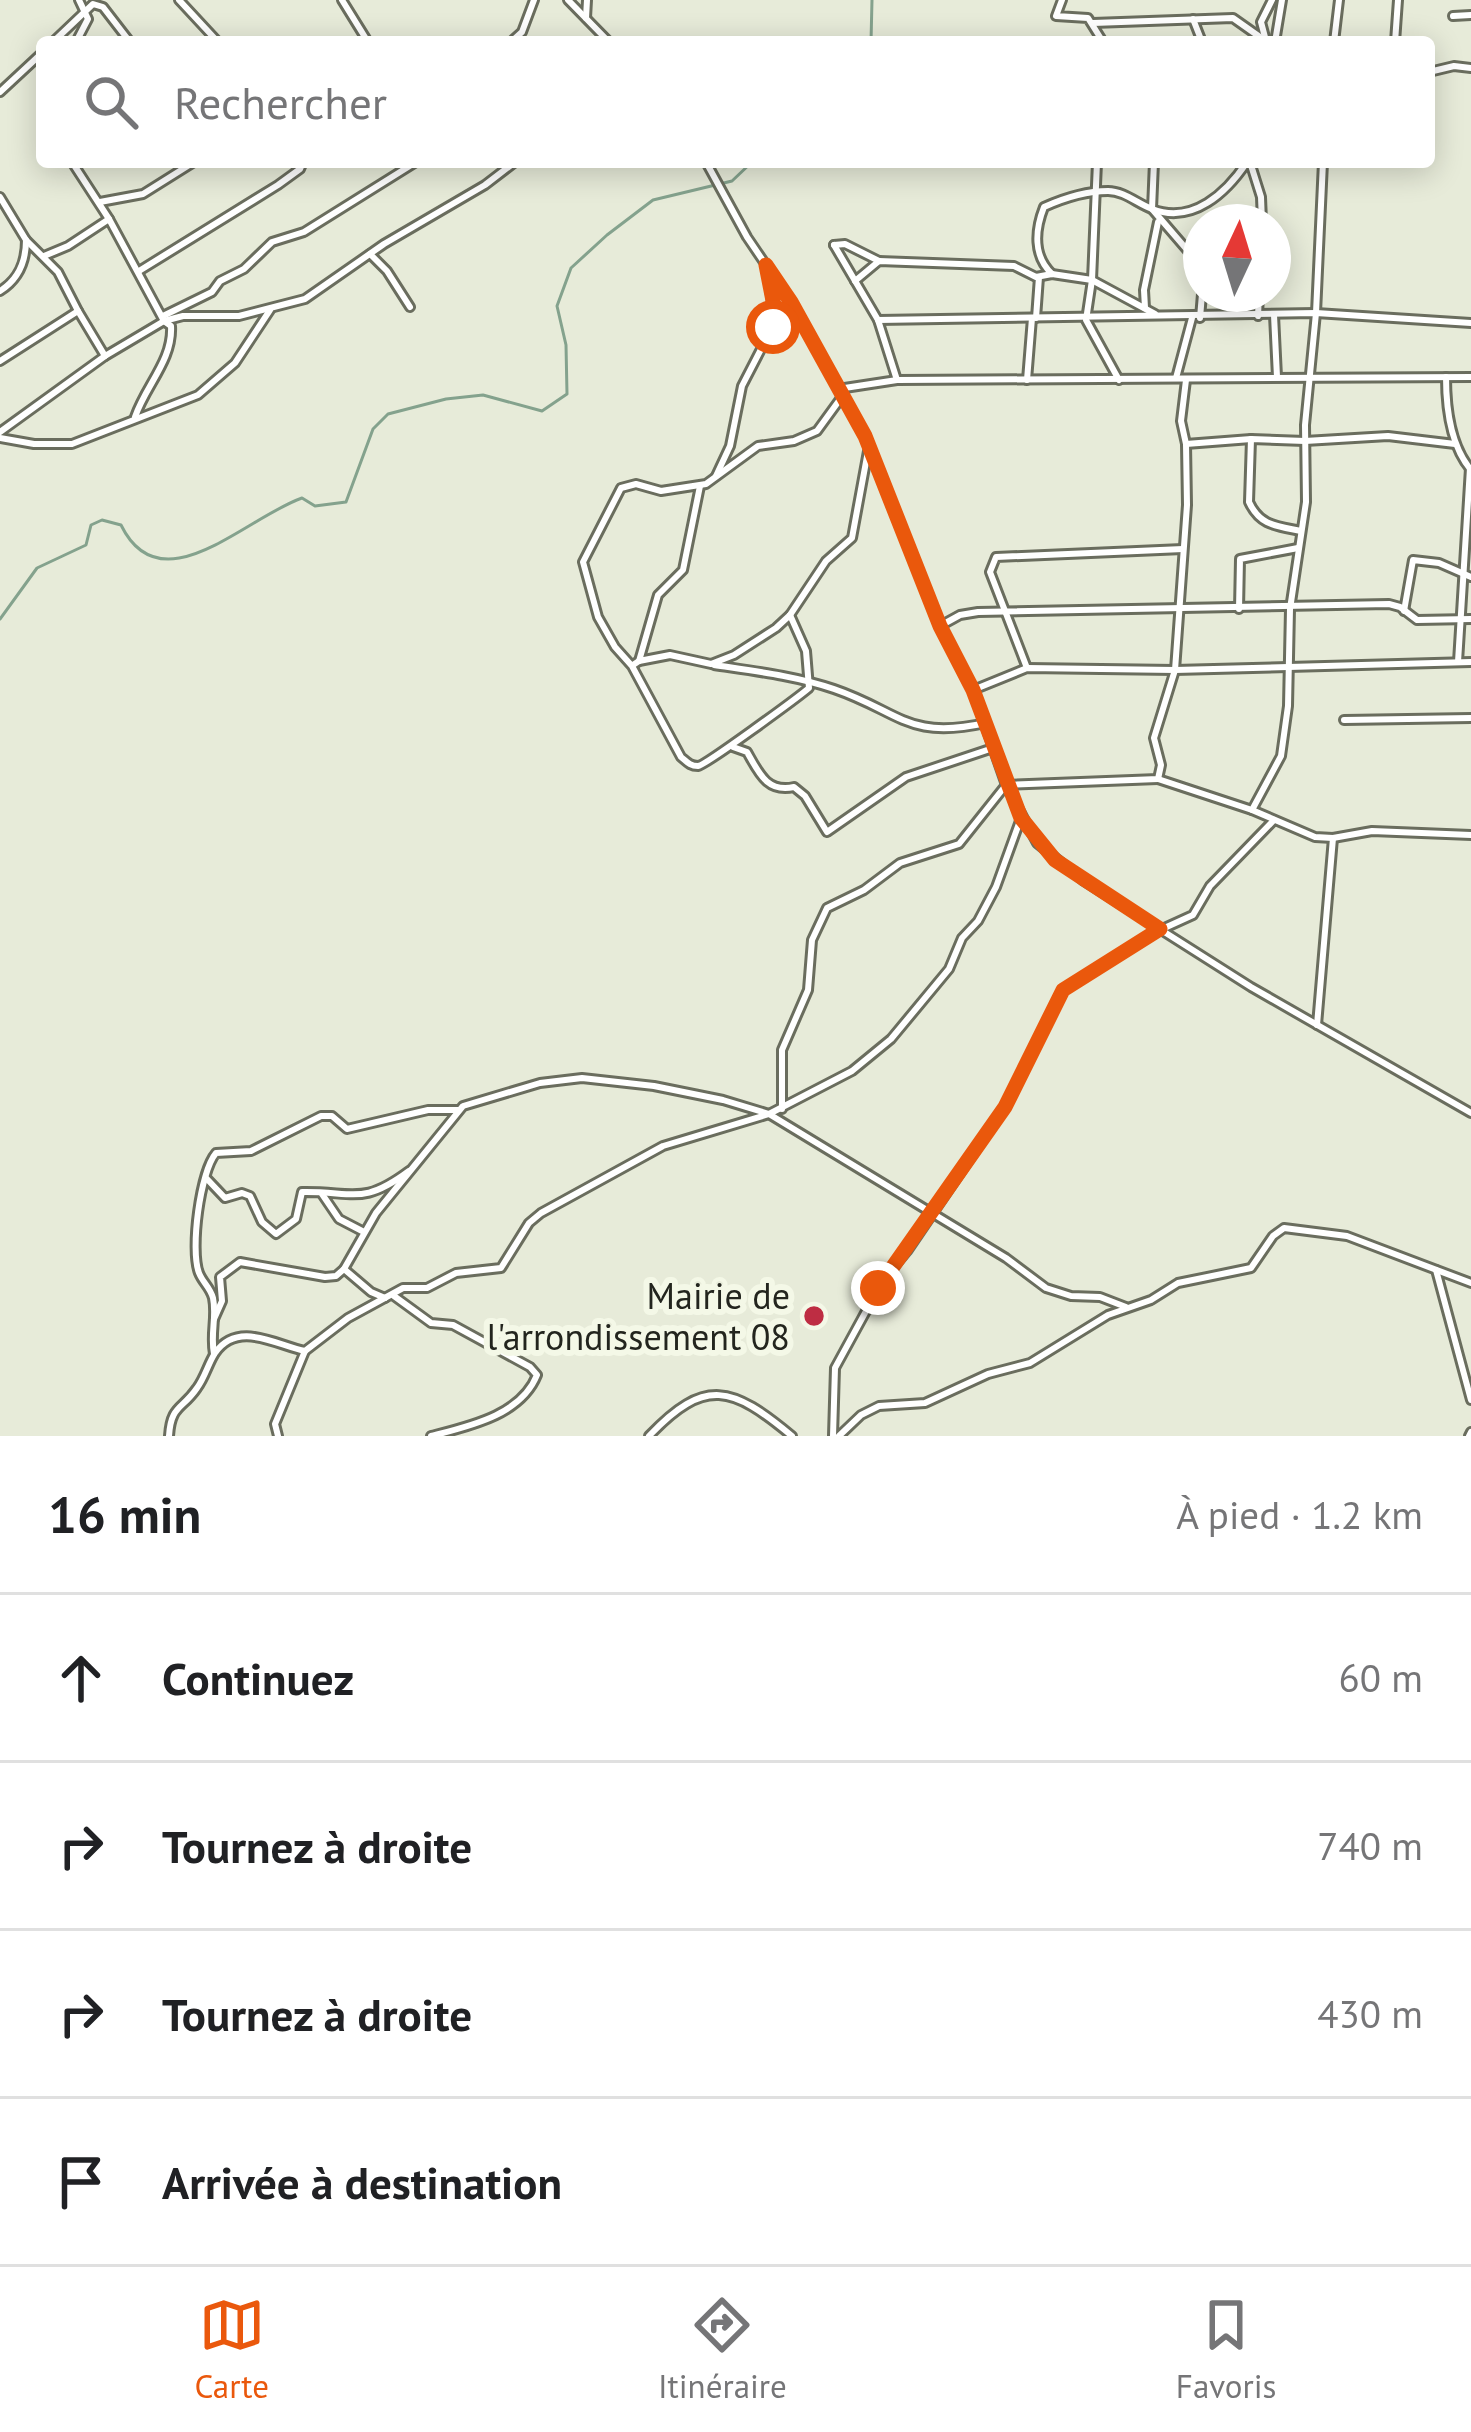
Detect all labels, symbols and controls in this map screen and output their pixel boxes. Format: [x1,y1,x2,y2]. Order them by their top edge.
search box [36,36,1435,168]
icon: search [78,69,144,135]
text: Rechercher [174,73,387,131]
north arrow [1183,204,1291,312]
route start [746,300,800,354]
route end [851,1261,905,1315]
place label: Mairie de l'arrondissement 08 [487,1272,790,1360]
marker: Mairie de l'arrondissement 08 [801,1303,827,1329]
text: 16 min [48,1481,201,1547]
text: À pied · 1.2 km [1176,1489,1423,1540]
icon: ahead [48,1645,114,1711]
text: Continuez [162,1649,354,1707]
text: 60 m [1338,1652,1423,1703]
icon: right [48,1813,114,1879]
text: Tournez à droite [162,1817,472,1875]
text: 740 m [1317,1820,1423,1871]
icon: right [48,1981,114,2047]
text: Tournez à droite [162,1985,472,2043]
text: 430 m [1317,1988,1423,2039]
icon: arrive [48,2149,114,2215]
text: Arrivée à destination [162,2153,562,2211]
tab: Carte [195,2292,269,2407]
tab: Itinéraire [658,2292,787,2407]
tab: Favoris [1176,2292,1276,2407]

